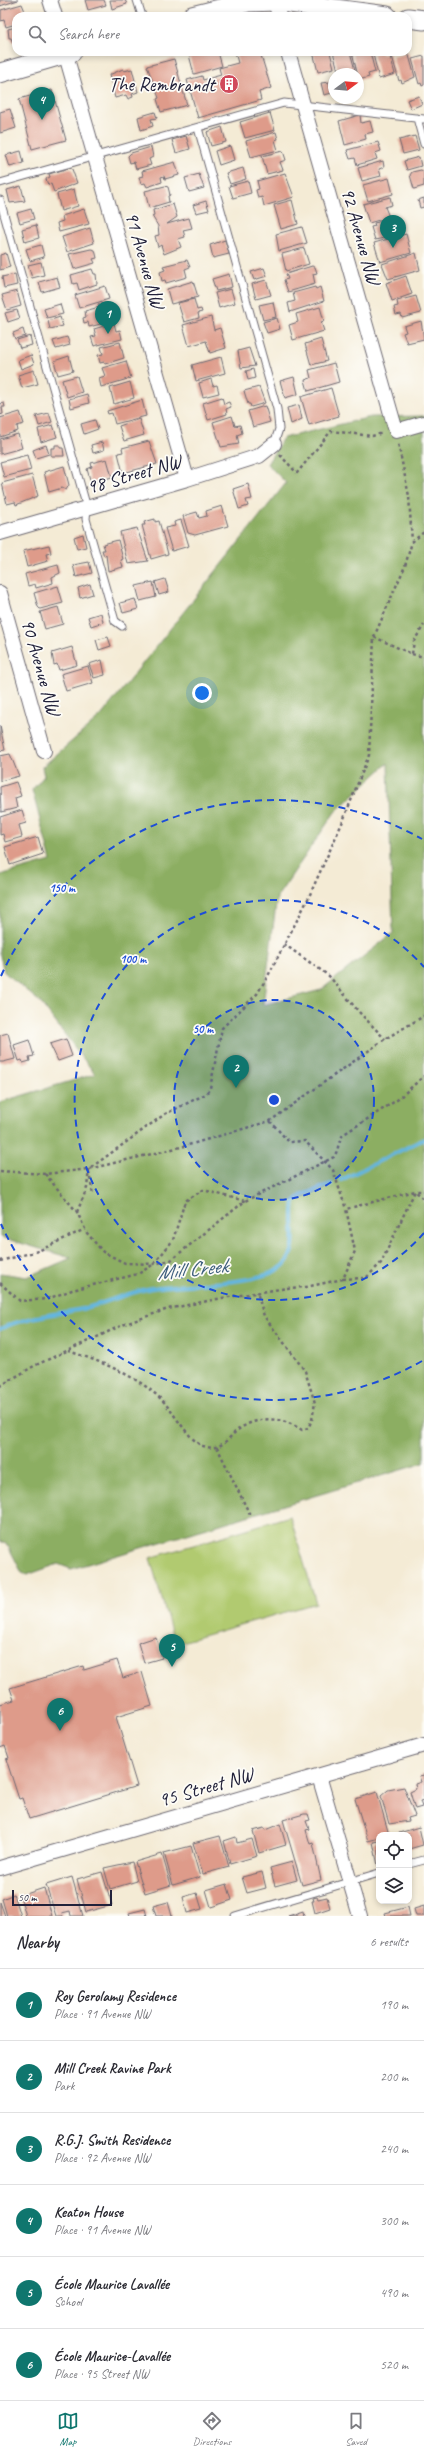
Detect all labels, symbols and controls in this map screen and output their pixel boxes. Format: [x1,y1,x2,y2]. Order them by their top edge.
search box [12,12,412,56]
icon: search [26,23,48,45]
text: Search here [58,25,119,44]
north arrow [328,68,364,104]
place label: The Rembrandt [109,72,217,97]
building icon: The Rembrandt [218,73,240,95]
pin: 4 [29,87,55,120]
street label: 92 Avenue NW [335,184,388,290]
street label: 91 Avenue NW [119,208,172,314]
pin: 3 [380,215,406,248]
pin: 1 [95,301,121,334]
street label: 98 Street NW [84,448,187,499]
street label: 90 Avenue NW [15,615,68,721]
your location [192,683,212,703]
text: 150 m [49,880,76,896]
text: 100 m [120,951,147,967]
text: 50 m [193,1021,214,1037]
pin: 2 [223,1055,249,1088]
centre of rings [267,1093,281,1107]
water label: Mill Creek [156,1252,232,1286]
pin: 5 [159,1634,185,1667]
pin: 6 [47,1698,73,1731]
street label: 95 Street NW [156,1761,259,1812]
map controls [376,1832,412,1904]
button: locate [376,1832,412,1868]
button: layers [376,1868,412,1904]
scale bar [12,1888,112,1907]
text: 50 m [18,1890,37,1904]
text: Nearby [16,1932,59,1953]
text: 6 results [370,1934,408,1950]
text: Roy Gerolamy Residence [54,1987,176,2006]
text: 1 [26,1997,32,2013]
text: 190 m [380,1997,408,2013]
text: Place · 91 Avenue NW [54,2006,151,2022]
text: Mill Creek Ravine Park [54,2059,171,2078]
text: 2 [26,2069,32,2085]
text: 200 m [380,2069,408,2085]
text: Park [54,2078,75,2094]
text: R.G.J. Smith Residence [54,2131,170,2150]
text: 3 [26,2141,32,2157]
text: 240 m [380,2141,408,2157]
text: Place · 92 Avenue NW [54,2150,151,2166]
text: Keaton House [54,2203,123,2222]
text: 4 [26,2213,32,2229]
text: 300 m [380,2213,408,2229]
text: Place · 91 Avenue NW [54,2222,151,2238]
text: École Maurice Lavallée [54,2275,169,2294]
text: 5 [26,2285,32,2301]
text: 490 m [380,2285,408,2301]
text: School [54,2294,82,2310]
text: École Maurice-Lavallée [54,2347,170,2366]
text: 6 [26,2357,32,2373]
text: 520 m [380,2357,408,2373]
text: Place · 95 Street NW [54,2366,149,2382]
tab: Map [57,2410,79,2448]
tab: Directions [193,2410,231,2448]
tab: Saved [345,2410,367,2448]

